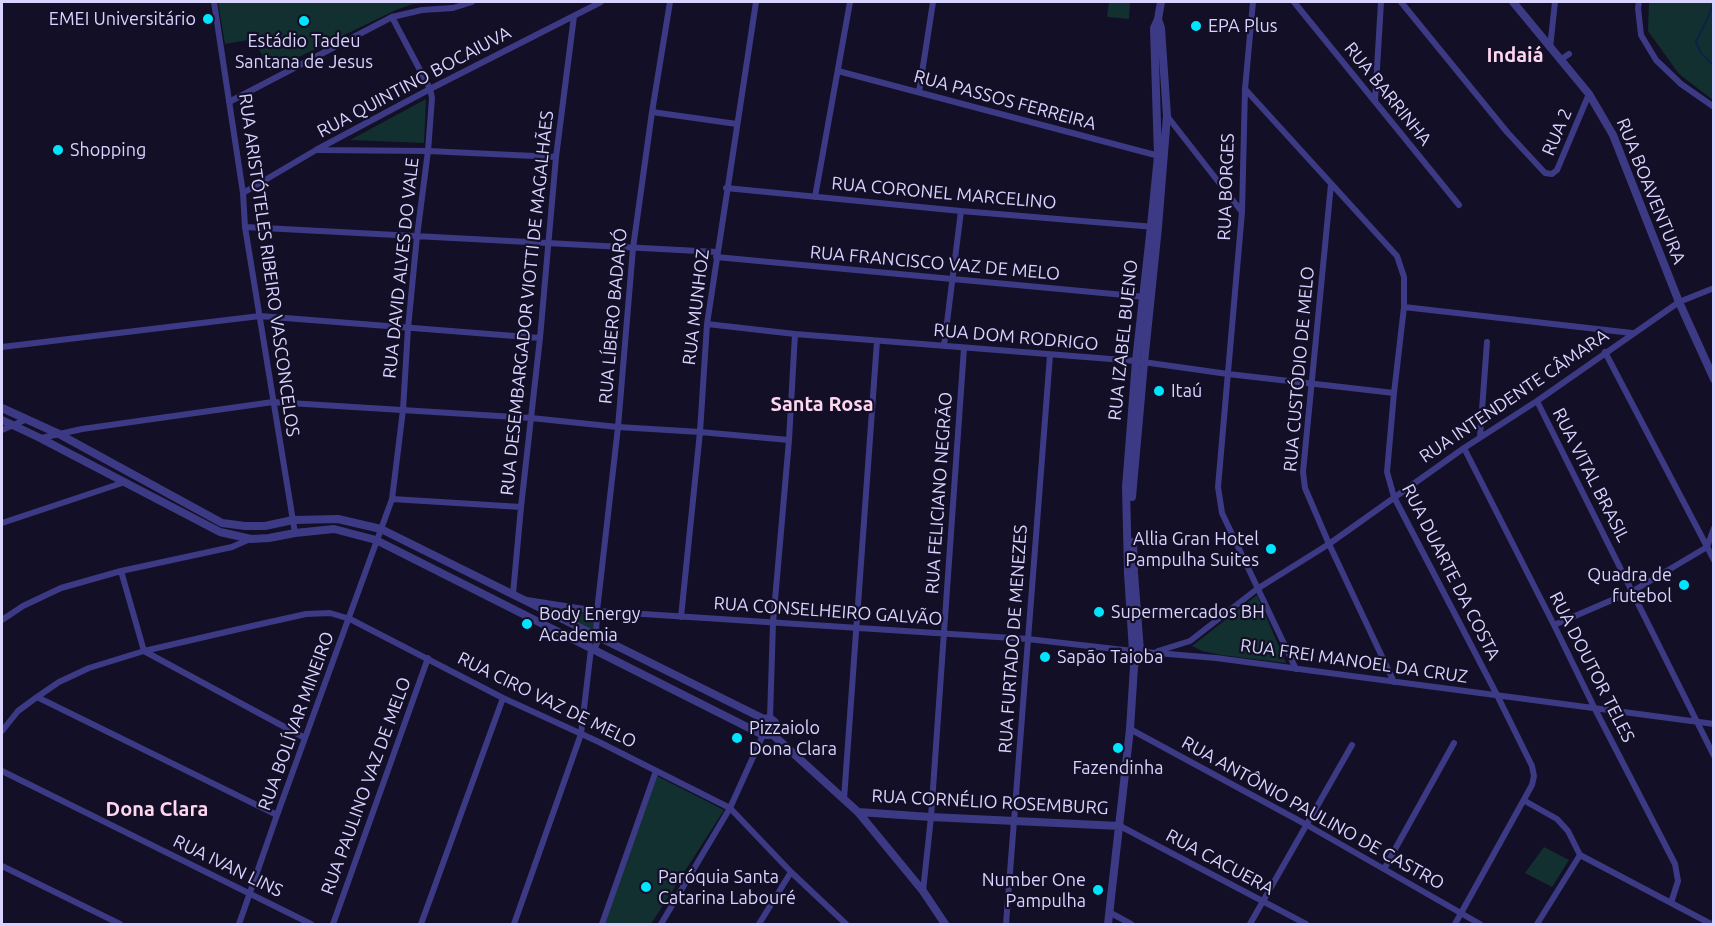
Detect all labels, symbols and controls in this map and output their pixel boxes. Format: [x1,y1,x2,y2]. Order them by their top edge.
place label: EMEI Universitário [49,8,196,30]
marker: EMEI Universitário [201,12,215,26]
marker: Estádio Tadeu Santana de Jesus [297,14,311,28]
place label: EPA Plus [1208,15,1277,37]
marker: EPA Plus [1189,19,1203,33]
street label: RUA QUINTINO BOCAIUVA [313,22,515,142]
place label: Estádio Tadeu Santana de Jesus [235,30,373,72]
street label: RUA BARRINHA [1340,38,1436,150]
district label: Indaiá [1487,43,1543,67]
street label: RUA PASSOS FERREIRA [911,65,1099,135]
street label: RUA ARISTÓTELES RIBEIRO VASCONCELOS [234,92,304,438]
street label: RUA 2 [1537,105,1577,159]
street label: RUA DESEMBARGADOR VIOTTI DE MAGALHÃES [496,110,558,496]
street label: RUA BOAVENTURA [1612,115,1690,267]
street label: RUA BORGES [1213,133,1239,241]
place label: Shopping [70,139,146,161]
marker: Shopping [51,143,65,157]
street label: RUA DAVID ALVES DO VALE [379,156,423,380]
street label: RUA CORONEL MARCELINO [831,172,1057,214]
street label: RUA LÍBERO BADARÓ [595,227,631,405]
street label: RUA FRANCISCO VAZ DE MELO [809,241,1061,285]
street label: RUA MUNHOZ [678,248,714,366]
street label: RUA IZABEL BUENO [1104,259,1142,421]
street label: RUA CUSTÓDIO DE MELO [1279,265,1319,473]
street label: RUA DOM RODRIGO [933,319,1099,355]
street label: RUA INTENDENTE CÂMARA [1415,325,1613,467]
place label: Itaú [1171,380,1202,402]
marker: Itaú [1152,384,1166,398]
street label: RUA FELICIANO NEGRÃO [921,391,957,595]
district label: Santa Rosa [770,392,874,416]
street label: RUA VITAL BRASIL [1548,404,1634,546]
street label: RUA DUARTE DA COSTA [1397,480,1505,664]
street label: RUA FURTADO DE MENEZES [994,524,1032,754]
place label: Allia Gran Hotel Pampulha Suites [1126,528,1259,570]
marker: Allia Gran Hotel Pampulha Suites [1264,542,1278,556]
place label: Quadra de futebol [1587,564,1672,606]
marker: Quadra de futebol [1677,578,1691,592]
street label: RUA DOUTOR TELES [1545,588,1639,746]
street label: RUA CONSELHEIRO GALVÃO [713,592,943,630]
place label: Supermercados BH [1111,601,1265,623]
place label: Body Energy Academia [539,603,640,646]
marker: Supermercados BH [1092,605,1106,619]
marker: Body Energy Academia [520,617,534,631]
street label: RUA BOLÍVAR MINEIRO [254,629,338,813]
street label: RUA FREI MANOEL DA CRUZ [1239,634,1469,688]
place label: Sapão Taioba [1057,646,1163,668]
street label: RUA CIRO VAZ DE MELO [454,647,640,753]
marker: Sapão Taioba [1038,650,1052,664]
street label: RUA PAULINO VAZ DE MELO [317,674,415,898]
place label: Pizzaiolo Dona Clara [749,717,837,760]
marker: Pizzaiolo Dona Clara [730,731,744,745]
street label: RUA ANTÔNIO PAULINO DE CASTRO [1178,732,1448,894]
marker: Fazendinha [1111,741,1125,755]
place label: Fazendinha [1072,757,1164,779]
street label: RUA CORNÉLIO ROSEMBURG [871,785,1109,819]
district label: Dona Clara [106,797,208,821]
street label: RUA CACUERA [1162,825,1278,899]
street label: RUA IVAN LINS [170,830,286,902]
place label: Paróquia Santa Catarina Labouré [658,866,796,908]
place label: Number One Pampulha [982,869,1086,912]
marker: Paróquia Santa Catarina Labouré [639,880,653,894]
marker: Number One Pampulha [1091,883,1105,897]

